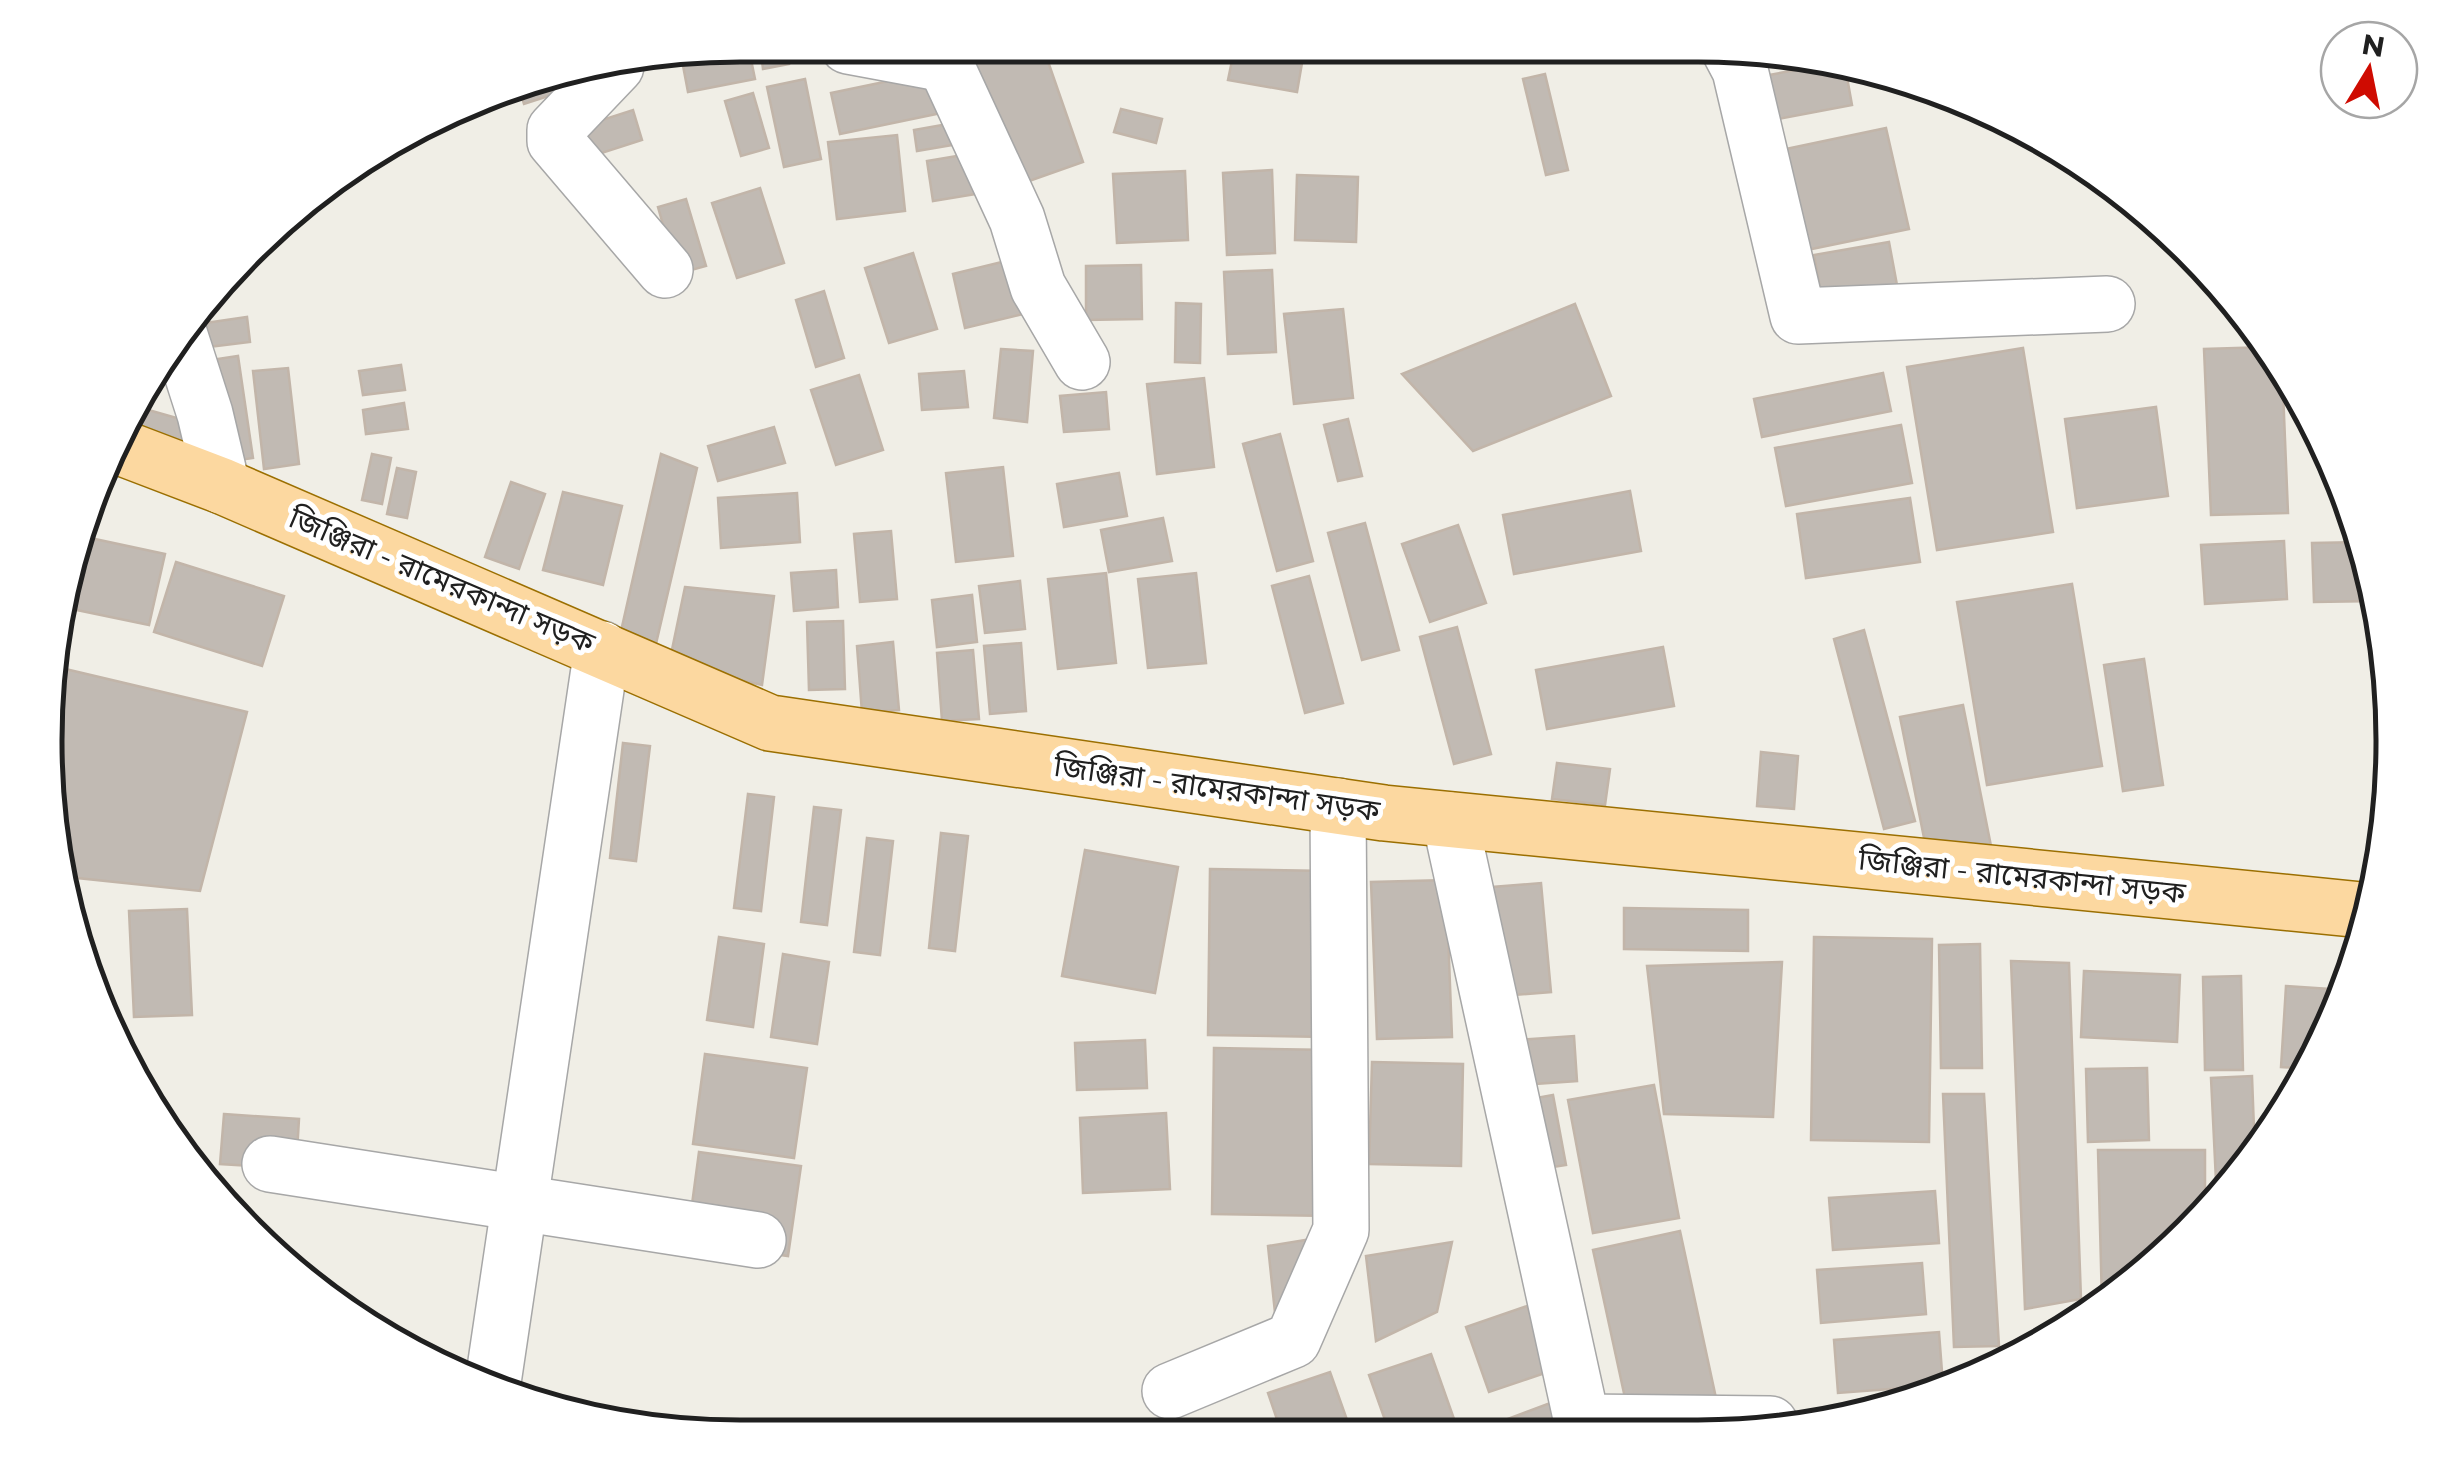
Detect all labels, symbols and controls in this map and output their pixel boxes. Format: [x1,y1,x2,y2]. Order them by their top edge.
north arrow [2319,20,2419,120]
text: N [2359,27,2387,64]
street label: জিঞ্জিরা - রামেরকান্দা সড়ক [283,498,601,662]
street label: জিঞ্জিরা - রামেরকান্দা সড়ক [1051,747,1383,829]
street label: জিঞ্জিরা - রামেরকান্দা সড়ক [1856,840,2188,912]

